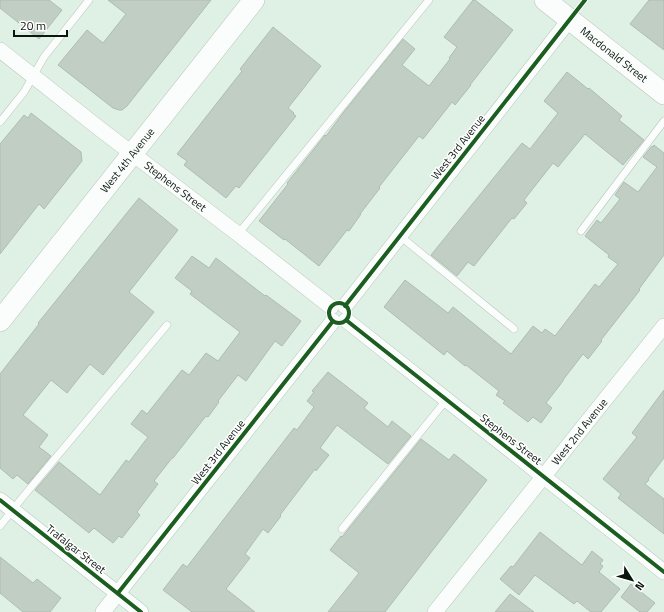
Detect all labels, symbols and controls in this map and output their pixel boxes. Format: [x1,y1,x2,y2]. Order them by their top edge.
scale bar [14,12,67,38]
text: 20 m [20,16,46,35]
street label: Macdonald Street [577,23,651,86]
street label: West 3rd Avenue [427,111,489,183]
street label: West 4th Avenue [96,124,158,196]
street label: Stephens Street [141,157,210,215]
street label: West 2nd Avenue [548,395,611,468]
street label: Stephens Street [477,410,545,468]
street label: West 3rd Avenue [187,416,249,488]
street label: Trafalgar Street [43,521,109,577]
north arrow [612,560,652,600]
text: N [631,578,649,594]

